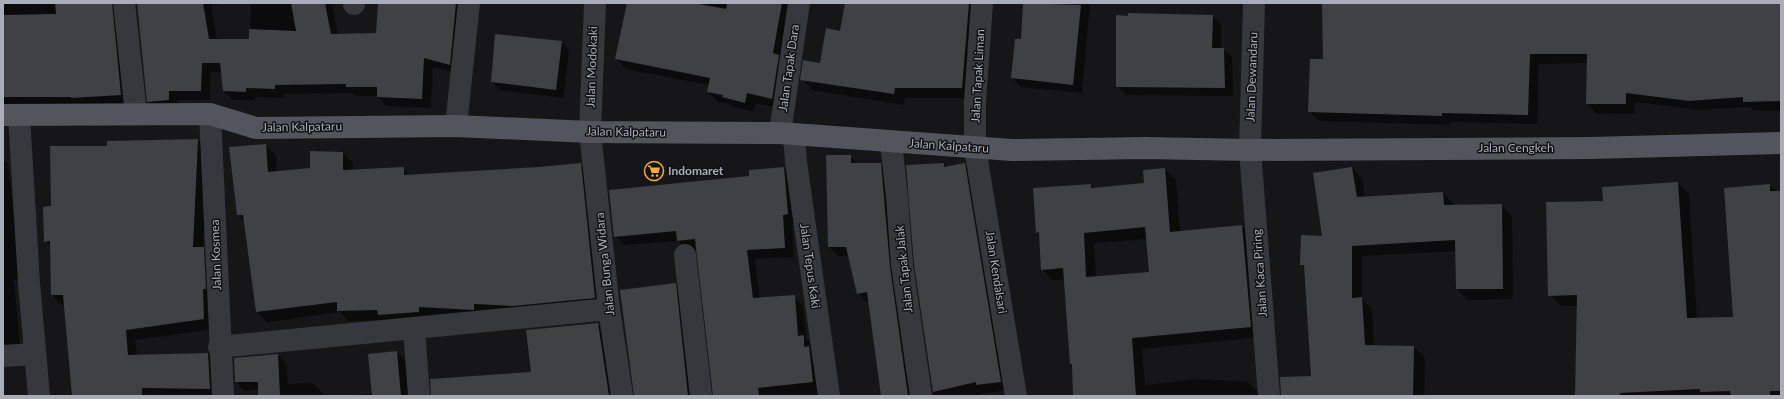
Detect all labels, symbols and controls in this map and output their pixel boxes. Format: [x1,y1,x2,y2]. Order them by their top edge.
street label: Jalan Tapak Dara [775,23,802,112]
street label: Jalan Modokaki [583,26,600,108]
street label: Jalan Tapak Liman [968,29,987,123]
street label: Jalan Dewandaru [1242,32,1261,122]
street label: Jalan Kalpataru [262,118,342,135]
street label: Jalan Kalpataru [586,123,666,140]
street label: Jalan Kalpataru [909,135,989,156]
street label: Jalan Cengkeh [1478,140,1554,155]
supermarket icon: Indomaret [643,160,665,182]
place label: Indomaret [668,163,724,178]
street label: Jalan Bunga Widara [592,212,617,316]
street label: Jalan Kosmea [207,219,224,291]
street label: Jalan Tepus Kaki [797,223,824,309]
street label: Jalan Tapak Jalak [891,224,916,314]
street label: Jalan Kaca Piring [1249,228,1270,318]
street label: Jalan Kendalsari [983,229,1010,315]

